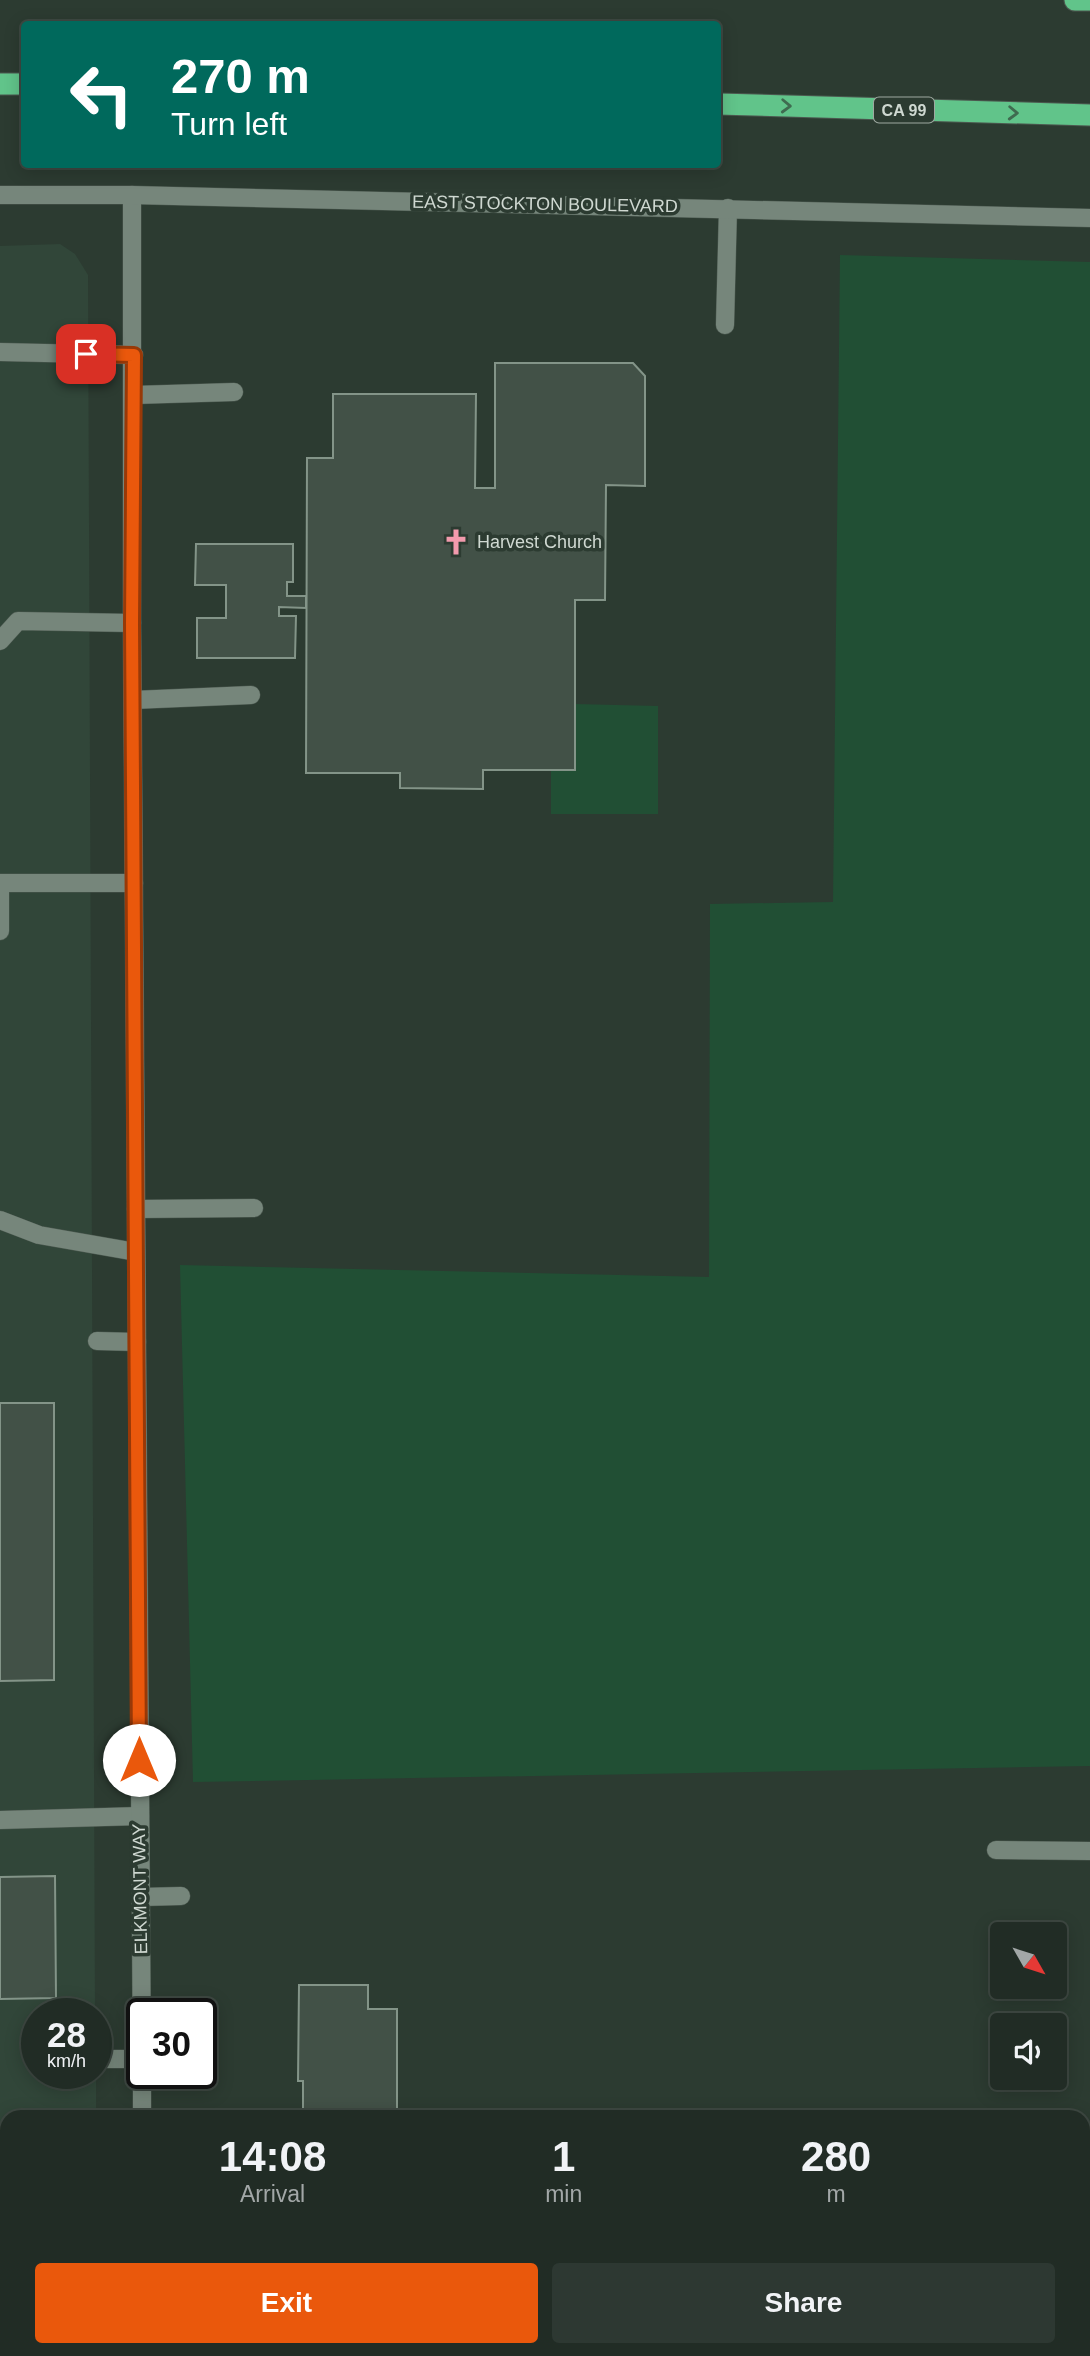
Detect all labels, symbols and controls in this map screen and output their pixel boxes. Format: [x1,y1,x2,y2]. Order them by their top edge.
icon: left [56,49,147,140]
text: 270 m [171,49,310,103]
road number: CA 99 [874,97,934,122]
one-way arrow [780,99,791,114]
one-way arrow [1008,105,1019,121]
text: Turn left [171,106,287,142]
street label: EAST STOCKTON BOULEVARD [412,192,678,216]
pin [56,324,116,384]
icon: arrive [67,335,105,373]
church icon: Harvest Church [441,527,471,557]
place label: Harvest Church [477,532,602,552]
position arrow [102,1723,176,1797]
street label: ELKMONT WAY [129,1823,151,1955]
north arrow [990,1922,1068,1998]
map controls [990,1922,1067,2090]
speed limit sign: 30 [126,1998,217,2089]
button: sound [990,2013,1067,2090]
text: 28 [47,2015,86,2054]
text: km/h [47,2051,86,2071]
text: 14:08 [219,2133,326,2180]
text: 1 [552,2133,575,2180]
text: 280 [801,2133,871,2180]
text: Arrival [240,2181,305,2207]
text: min [545,2181,582,2207]
text: m [827,2181,846,2207]
button: Exit [35,2263,538,2343]
button: Share [552,2263,1055,2343]

